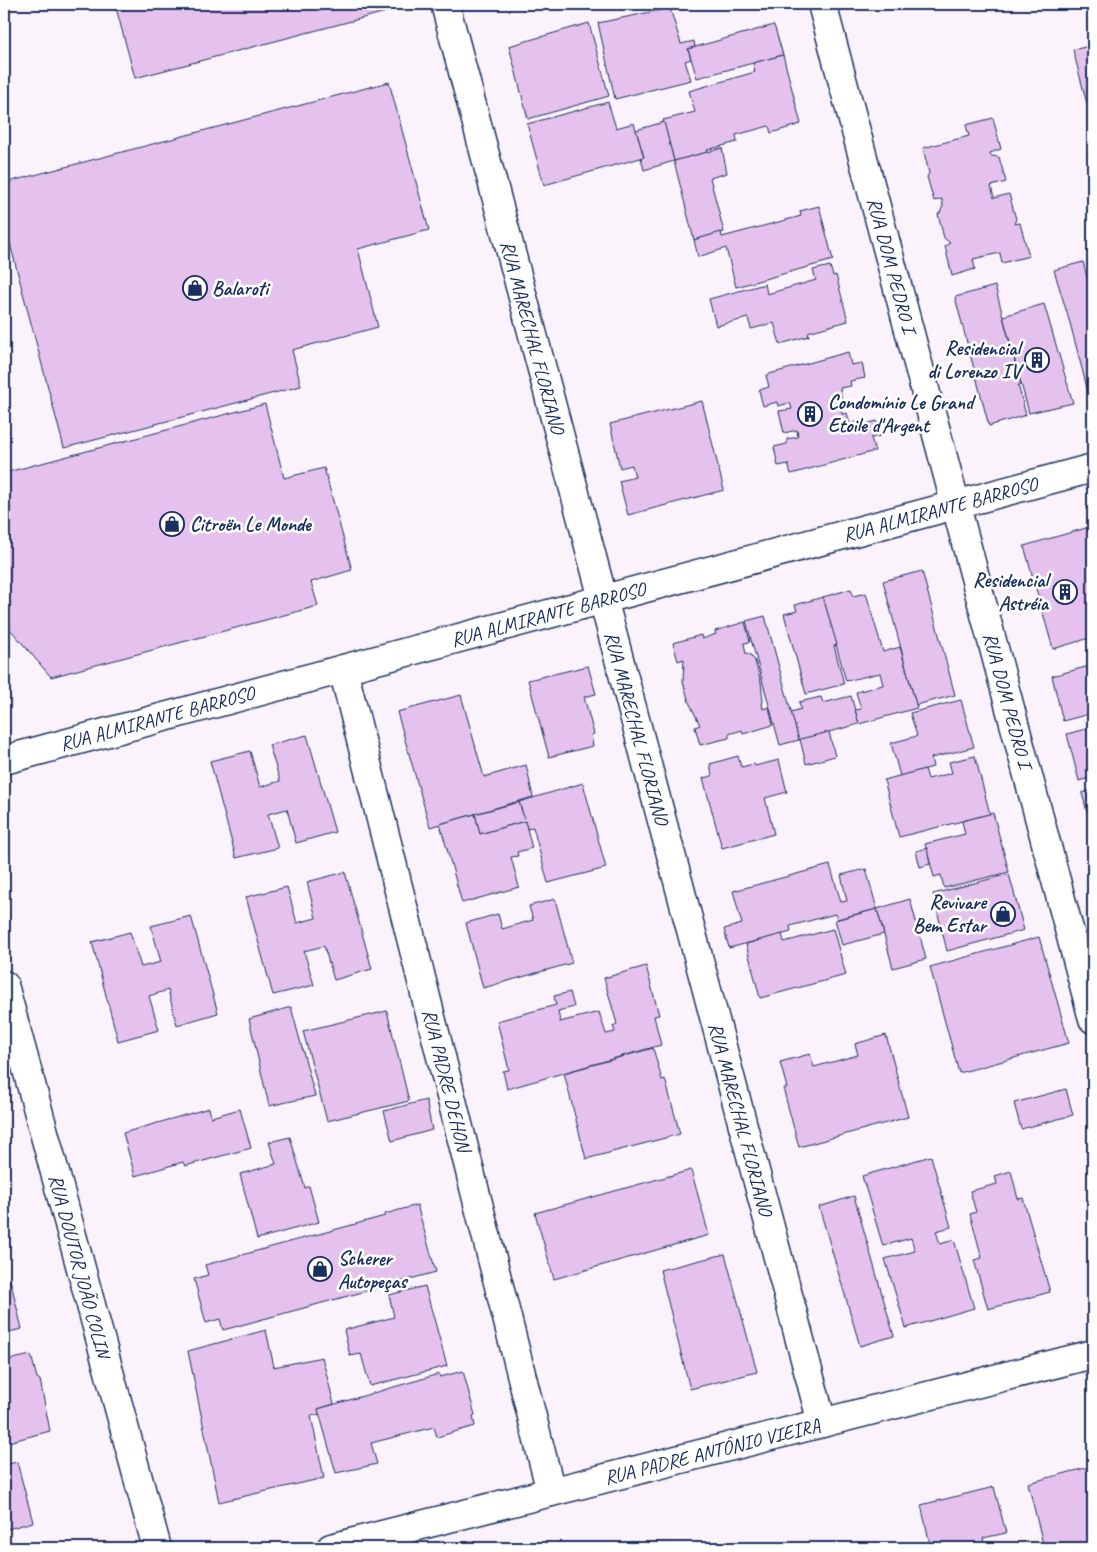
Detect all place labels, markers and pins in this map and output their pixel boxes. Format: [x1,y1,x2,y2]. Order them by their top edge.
shop icon: Balaroti [182,275,208,301]
place label: Balaroti [212,276,271,301]
place label: Residencial di Lorenzo IV [927,336,1024,384]
building icon: Residencial di Lorenzo IV [1024,347,1050,373]
place label: Condomínio Le Grand Etoile d'Argent [828,390,977,438]
building icon: Condomínio Le Grand Etoile d'Argent [797,401,823,427]
shop icon: Citroën Le Monde [159,511,185,537]
place label: Citroën Le Monde [190,512,312,537]
place label: Residencial Astréia [973,568,1051,616]
building icon: Residencial Astréia [1052,579,1078,605]
place label: Revivare Bem Estar [913,890,989,938]
shop icon: Revivare Bem Estar [990,901,1016,927]
place label: Scherer Autopeças [338,1246,409,1294]
shop icon: Scherer Autopeças [307,1256,333,1282]

